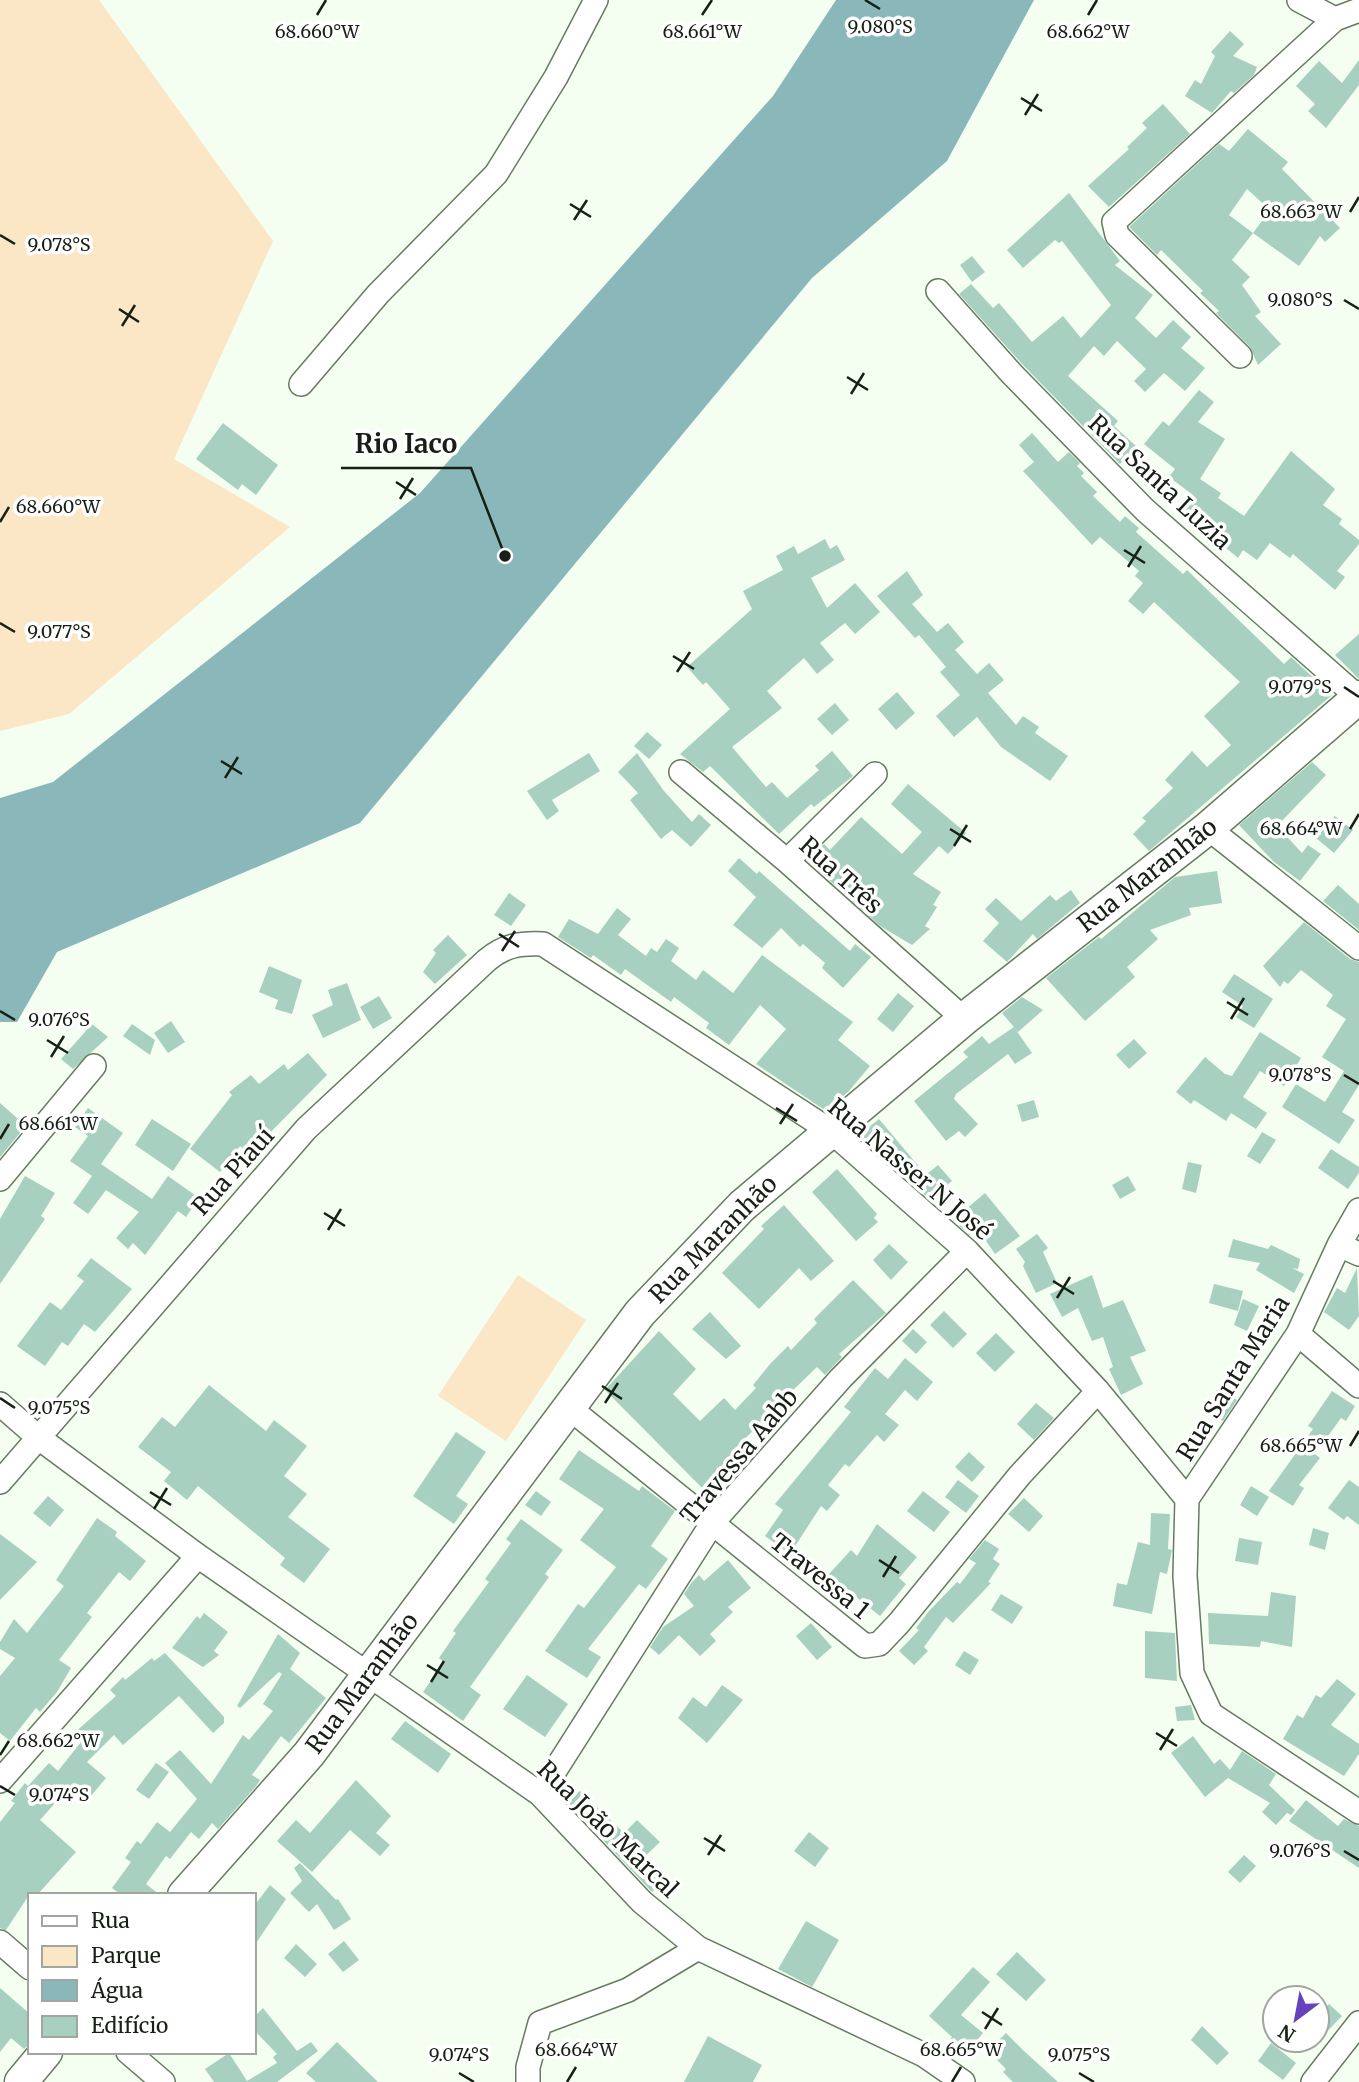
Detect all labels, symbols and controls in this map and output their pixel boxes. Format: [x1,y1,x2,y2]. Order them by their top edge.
text: 9.080°S [847,15,913,38]
text: 68.660°W [275,20,360,43]
text: 68.661°W [662,20,743,43]
text: 68.662°W [1047,20,1130,43]
text: 68.663°W [1260,200,1343,223]
text: 9.078°S [27,233,91,256]
text: 9.080°S [1267,288,1333,311]
street label: Rua Santa Luzia [1082,408,1238,556]
callout: Rio Iaco [341,421,471,468]
text: Rio Iaco [355,427,457,460]
text: 68.660°W [16,495,101,518]
text: 9.077°S [27,620,91,643]
text: 9.079°S [1268,675,1332,698]
street label: Rua Maranhão [1071,811,1223,939]
text: 68.664°W [1260,817,1343,840]
street label: Rua Três [793,830,889,920]
text: 9.076°S [28,1008,90,1031]
text: 9.078°S [1268,1063,1332,1086]
street label: Rua Nasser N José [822,1091,998,1247]
text: 68.661°W [18,1112,99,1135]
street label: Rua Piauí [185,1119,282,1222]
street label: Rua Maranhão [642,1168,784,1310]
street label: Rua Santa Maria [1170,1289,1296,1466]
street label: Travessa Aabb [673,1382,805,1530]
text: 9.075°S [28,1396,91,1419]
text: 68.665°W [1260,1434,1343,1457]
street label: Travessa 1 [764,1526,876,1626]
street label: Rua Maranhão [299,1606,425,1760]
text: 68.662°W [17,1729,100,1752]
street label: Rua João Marcal [531,1754,685,1904]
text: 9.074°S [29,1783,90,1806]
text: 9.076°S [1269,1839,1331,1862]
legend [28,1893,256,2054]
text: Rua [91,1907,130,1934]
text: Parque [91,1942,161,1969]
text: Água [90,1976,143,2004]
north arrow [1261,1984,1331,2054]
text: Edifício [91,2012,168,2039]
text: N [1274,2019,1300,2048]
text: 68.664°W [535,2038,618,2061]
text: 68.665°W [920,2038,1003,2061]
text: 9.074°S [429,2043,490,2066]
text: 9.075°S [1048,2043,1111,2066]

